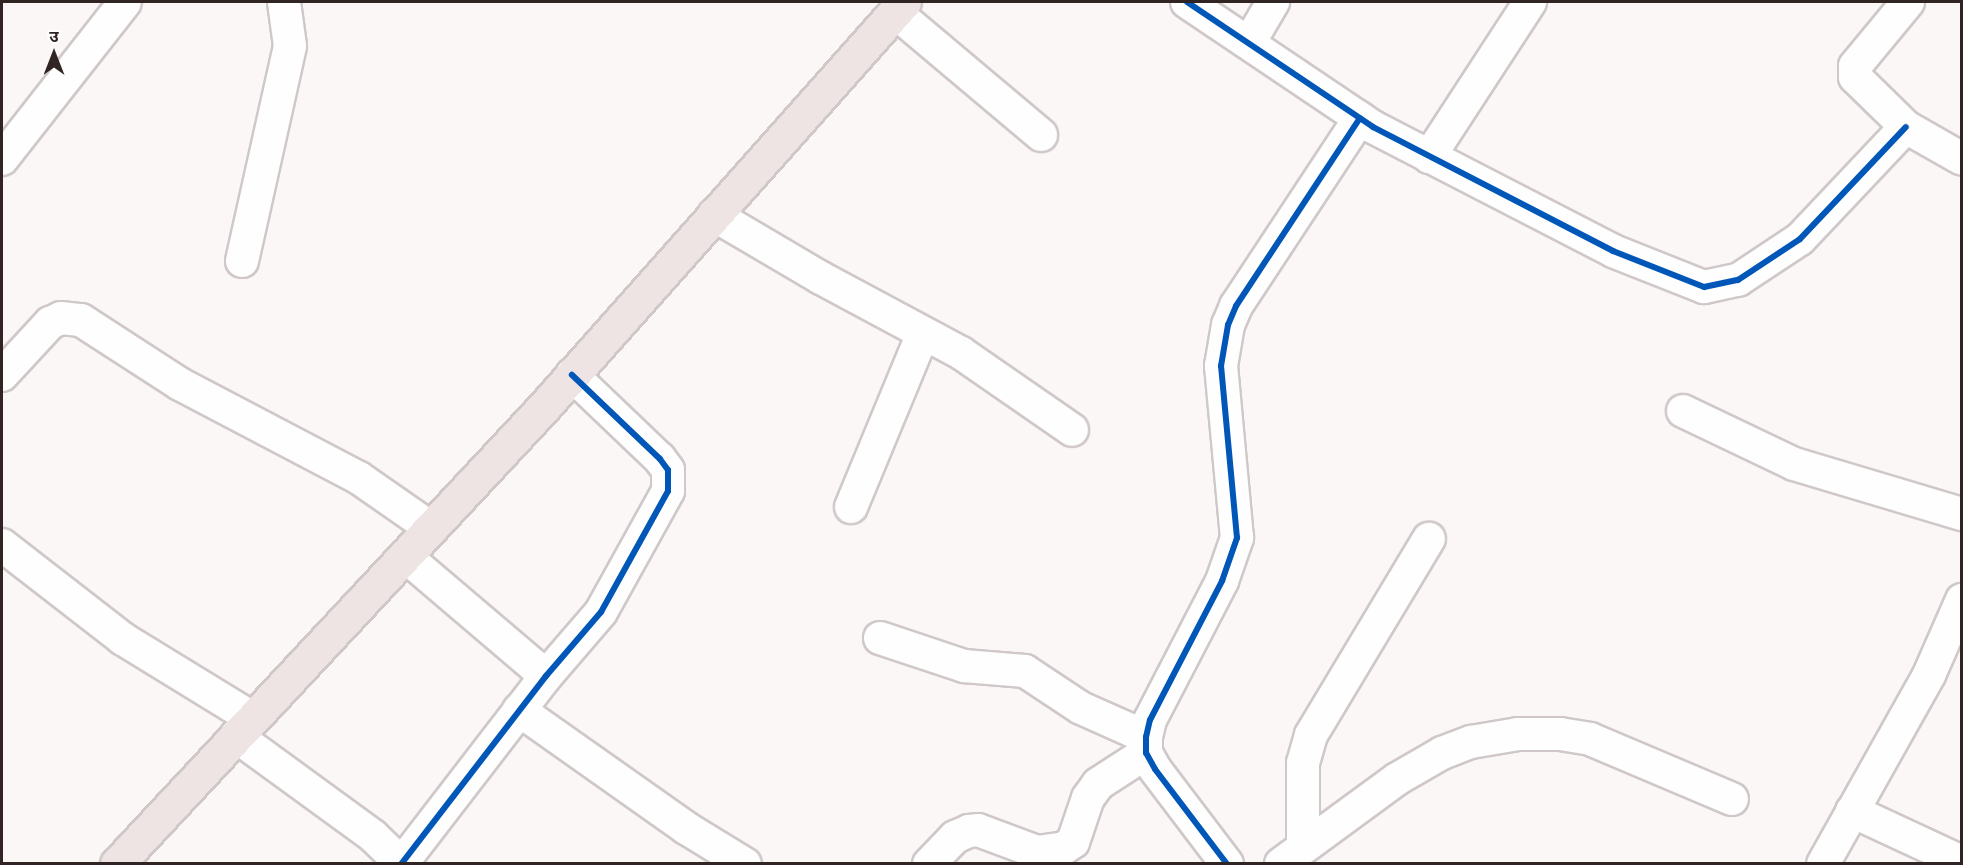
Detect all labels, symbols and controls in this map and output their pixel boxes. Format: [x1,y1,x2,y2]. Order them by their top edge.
north arrow [24,24,84,84]
text: उ [49,27,59,45]

